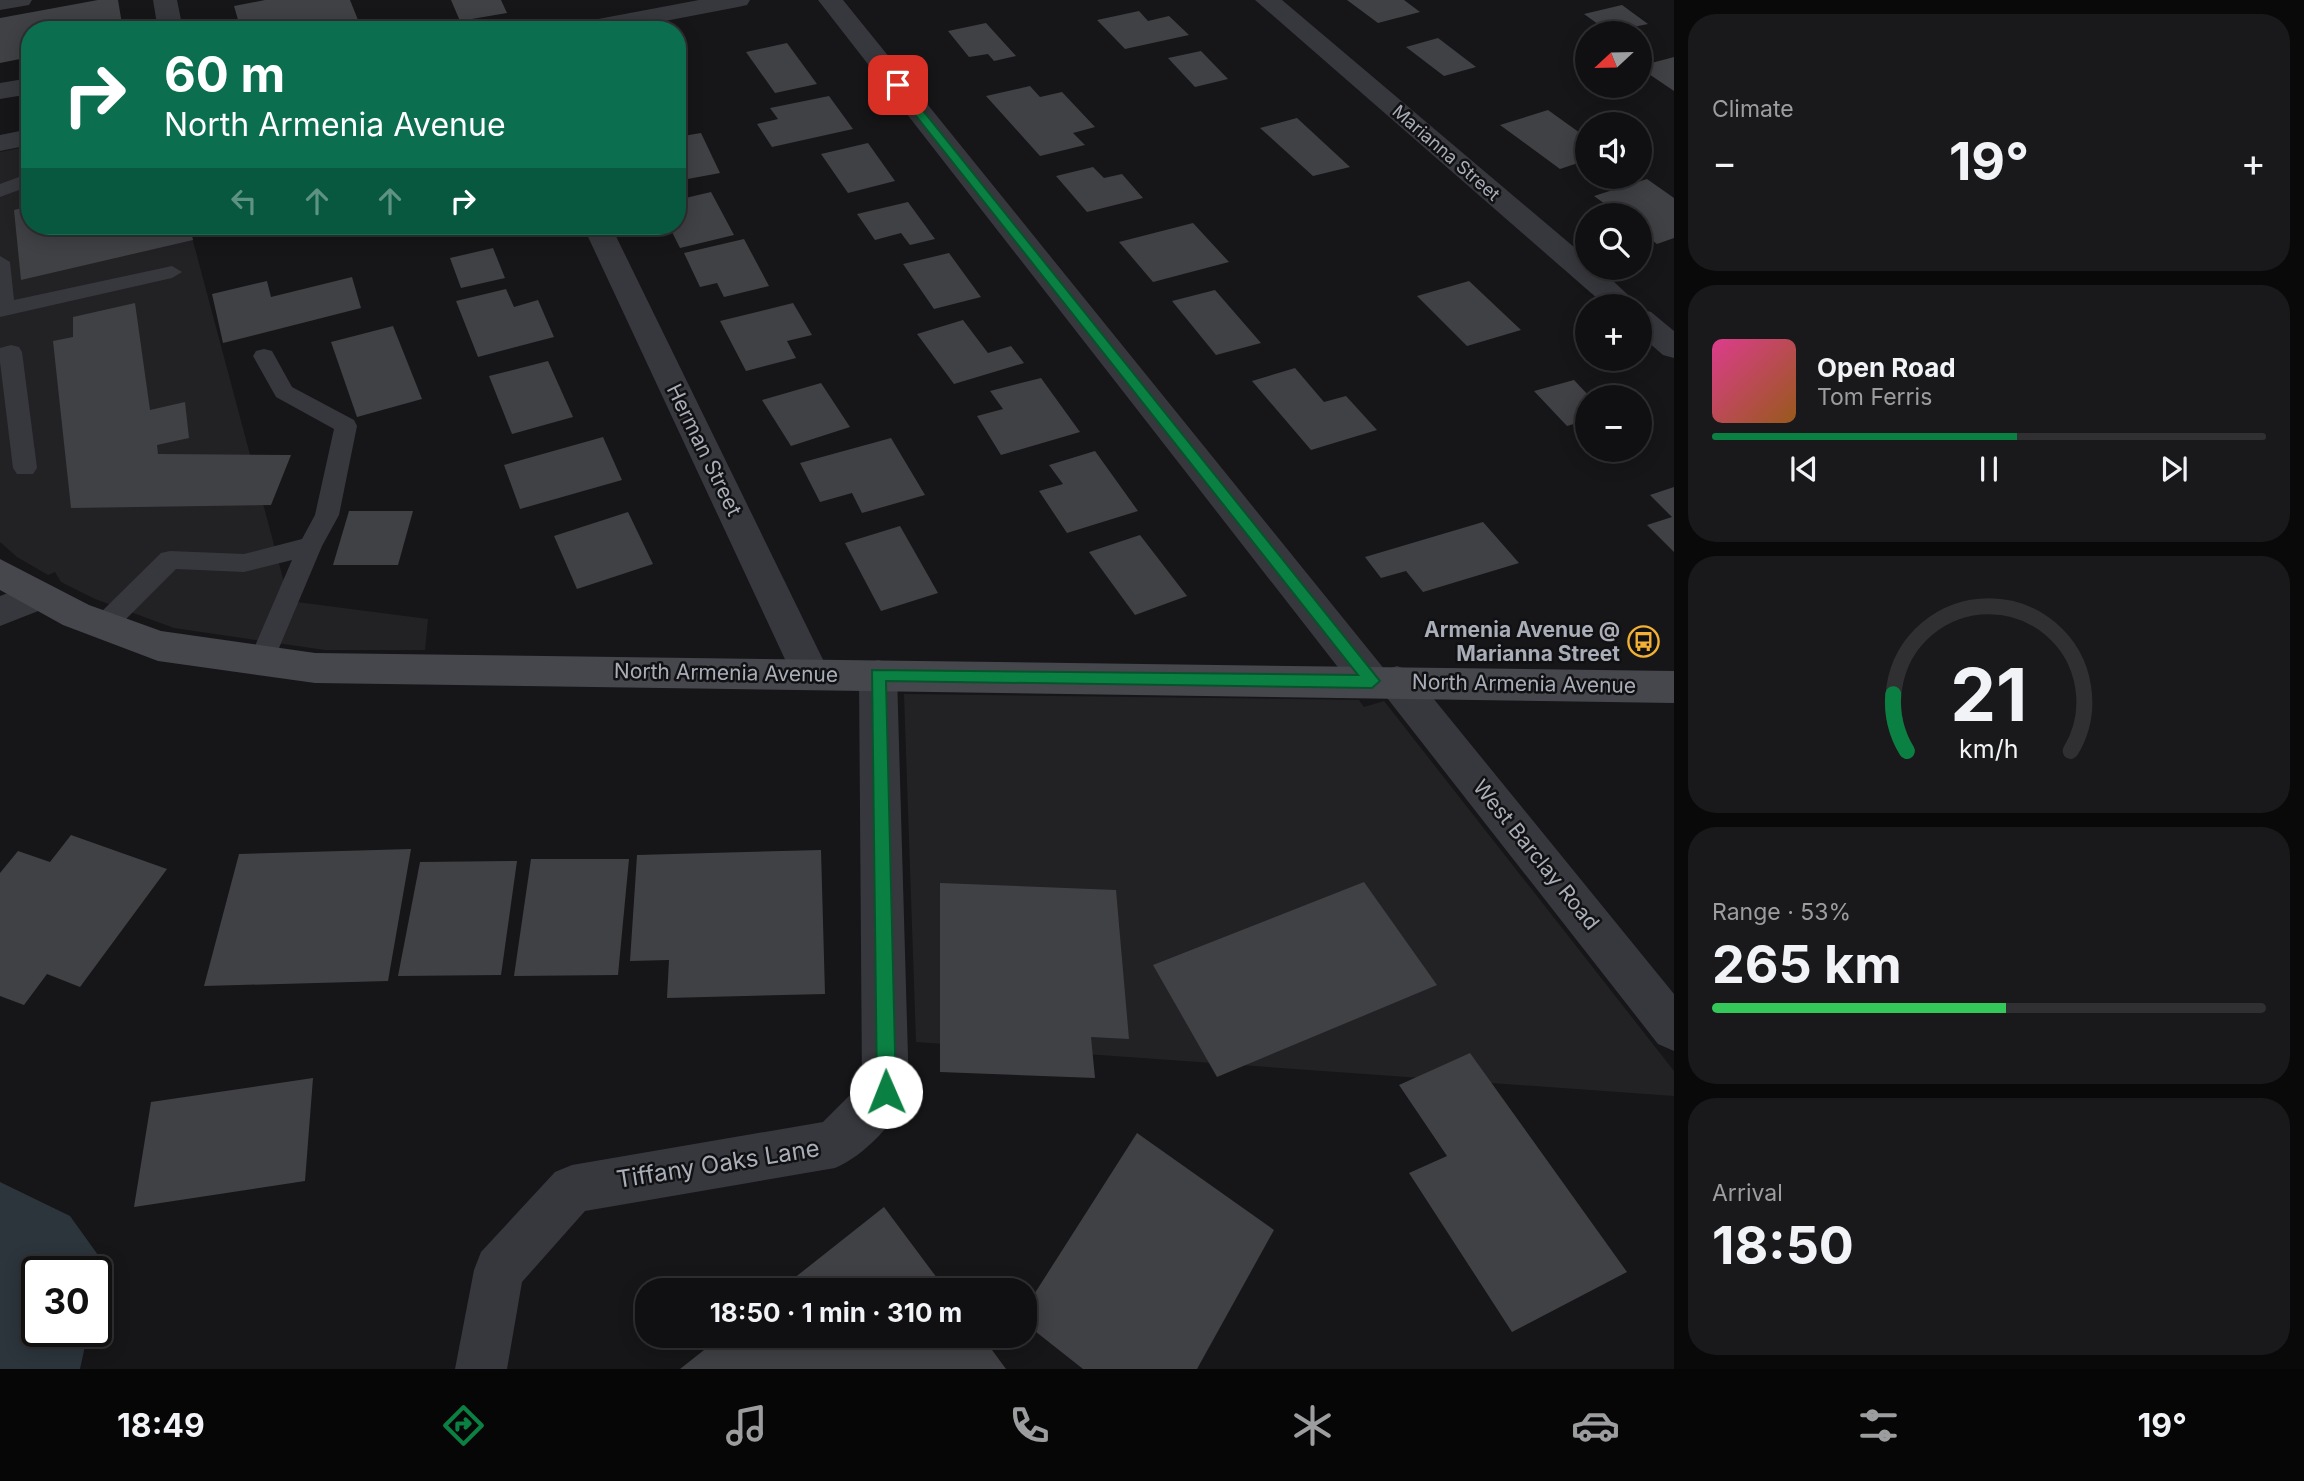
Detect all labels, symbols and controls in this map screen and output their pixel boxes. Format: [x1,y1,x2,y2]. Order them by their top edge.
north arrow [1575,21,1652,98]
map controls [1575,21,1652,462]
text: 60 m [164,45,285,104]
icon: right [49,49,140,140]
pin [868,55,928,115]
icon: arrive [879,66,917,104]
text: Climate [1712,95,1794,123]
street label: Marianna Street [1388,100,1504,205]
text: North Armenia Avenue [164,105,506,144]
button: sound [1575,112,1652,189]
text: 19° [1949,130,2029,193]
text: − [1712,139,1737,185]
text: + [2241,139,2266,185]
icon: left [225,182,263,220]
icon: ahead [298,182,336,220]
icon: ahead [371,182,409,220]
icon: right [444,182,482,220]
button: search [1575,203,1652,280]
button: + [1575,294,1652,371]
text: Open Road [1817,352,1956,383]
street label: Herman Street [662,380,747,520]
text: Tom Ferris [1817,383,1932,411]
button: − [1575,385,1652,462]
icon: previous [1785,450,1823,488]
icon: pause [1970,450,2008,488]
icon: next [2155,450,2193,488]
place label: Armenia Avenue @ Marianna Street [1424,617,1620,666]
bus stop icon: Armenia Avenue @ Marianna Street [1626,625,1660,659]
text: 21 [1950,650,2028,739]
street label: North Armenia Avenue [614,658,838,687]
street label: North Armenia Avenue [1412,669,1636,698]
text: km/h [1959,733,2019,763]
street label: West Barclay Road [1468,775,1605,935]
text: Range · 53% [1712,898,1851,926]
text: 265 km [1712,933,1902,996]
position arrow [849,1055,923,1129]
street label: Tiffany Oaks Lane [614,1133,821,1194]
text: Arrival [1712,1179,1783,1207]
text: 18:50 [1712,1214,1854,1277]
speed limit sign: 30 [21,1256,112,1347]
text: 18:50 · 1 min · 310 m [710,1297,962,1328]
icon: directions [439,1401,488,1450]
icon: music [722,1401,771,1450]
icon: phone [1005,1401,1054,1450]
icon: climate [1288,1401,1337,1450]
icon: car [1571,1401,1620,1450]
icon: filters [1854,1401,1903,1450]
text: 18:49 [117,1406,205,1445]
text: 19° [2138,1406,2187,1445]

